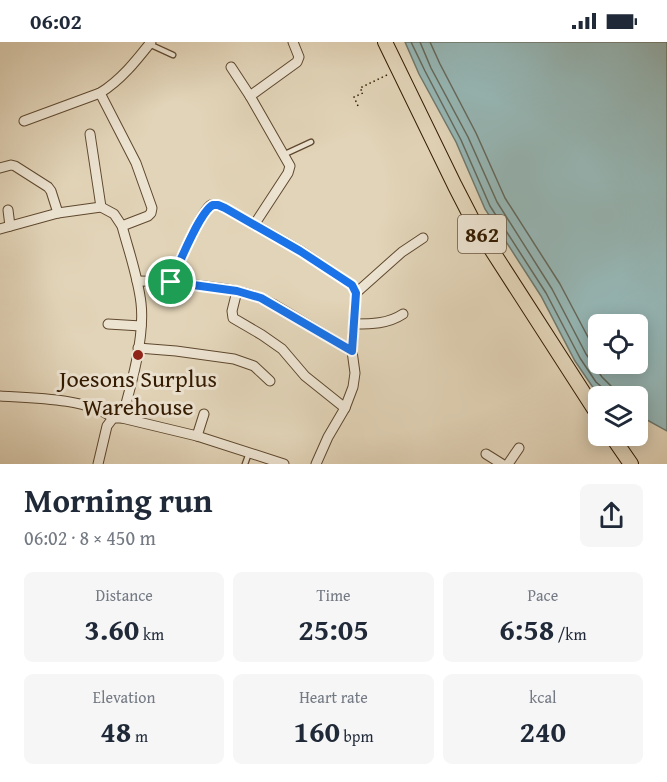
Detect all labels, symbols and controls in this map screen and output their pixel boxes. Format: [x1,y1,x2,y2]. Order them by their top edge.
text: 06:02 [30,5,82,37]
road number: 862 [458,215,506,253]
pin [145,256,196,307]
icon: arrive [154,265,187,298]
map controls [588,314,648,446]
button: locate [588,314,648,374]
marker: Joesons Surplus Warehouse [131,348,145,362]
place label: Joesons Surplus Warehouse [56,361,217,424]
button: layers [588,386,648,446]
text: Morning run [24,476,213,524]
button: share [580,484,643,547]
text: 06:02 · 8 × 450 m [24,523,156,552]
text: Distance [95,583,153,607]
text: Time [316,583,351,607]
text: Pace [527,583,558,607]
text: 3.60 [84,607,139,651]
text: 25:05 [298,607,369,651]
text: 6:58 [499,607,554,651]
text: km [139,622,164,646]
text: /km [554,622,587,646]
text: Elevation [93,685,155,709]
text: Heart rate [299,685,368,709]
text: kcal [529,685,556,709]
text: 48 [100,709,131,753]
text: 160 [293,709,340,753]
text: 240 [520,709,566,753]
text: m [131,724,148,748]
text: bpm [340,724,374,748]

